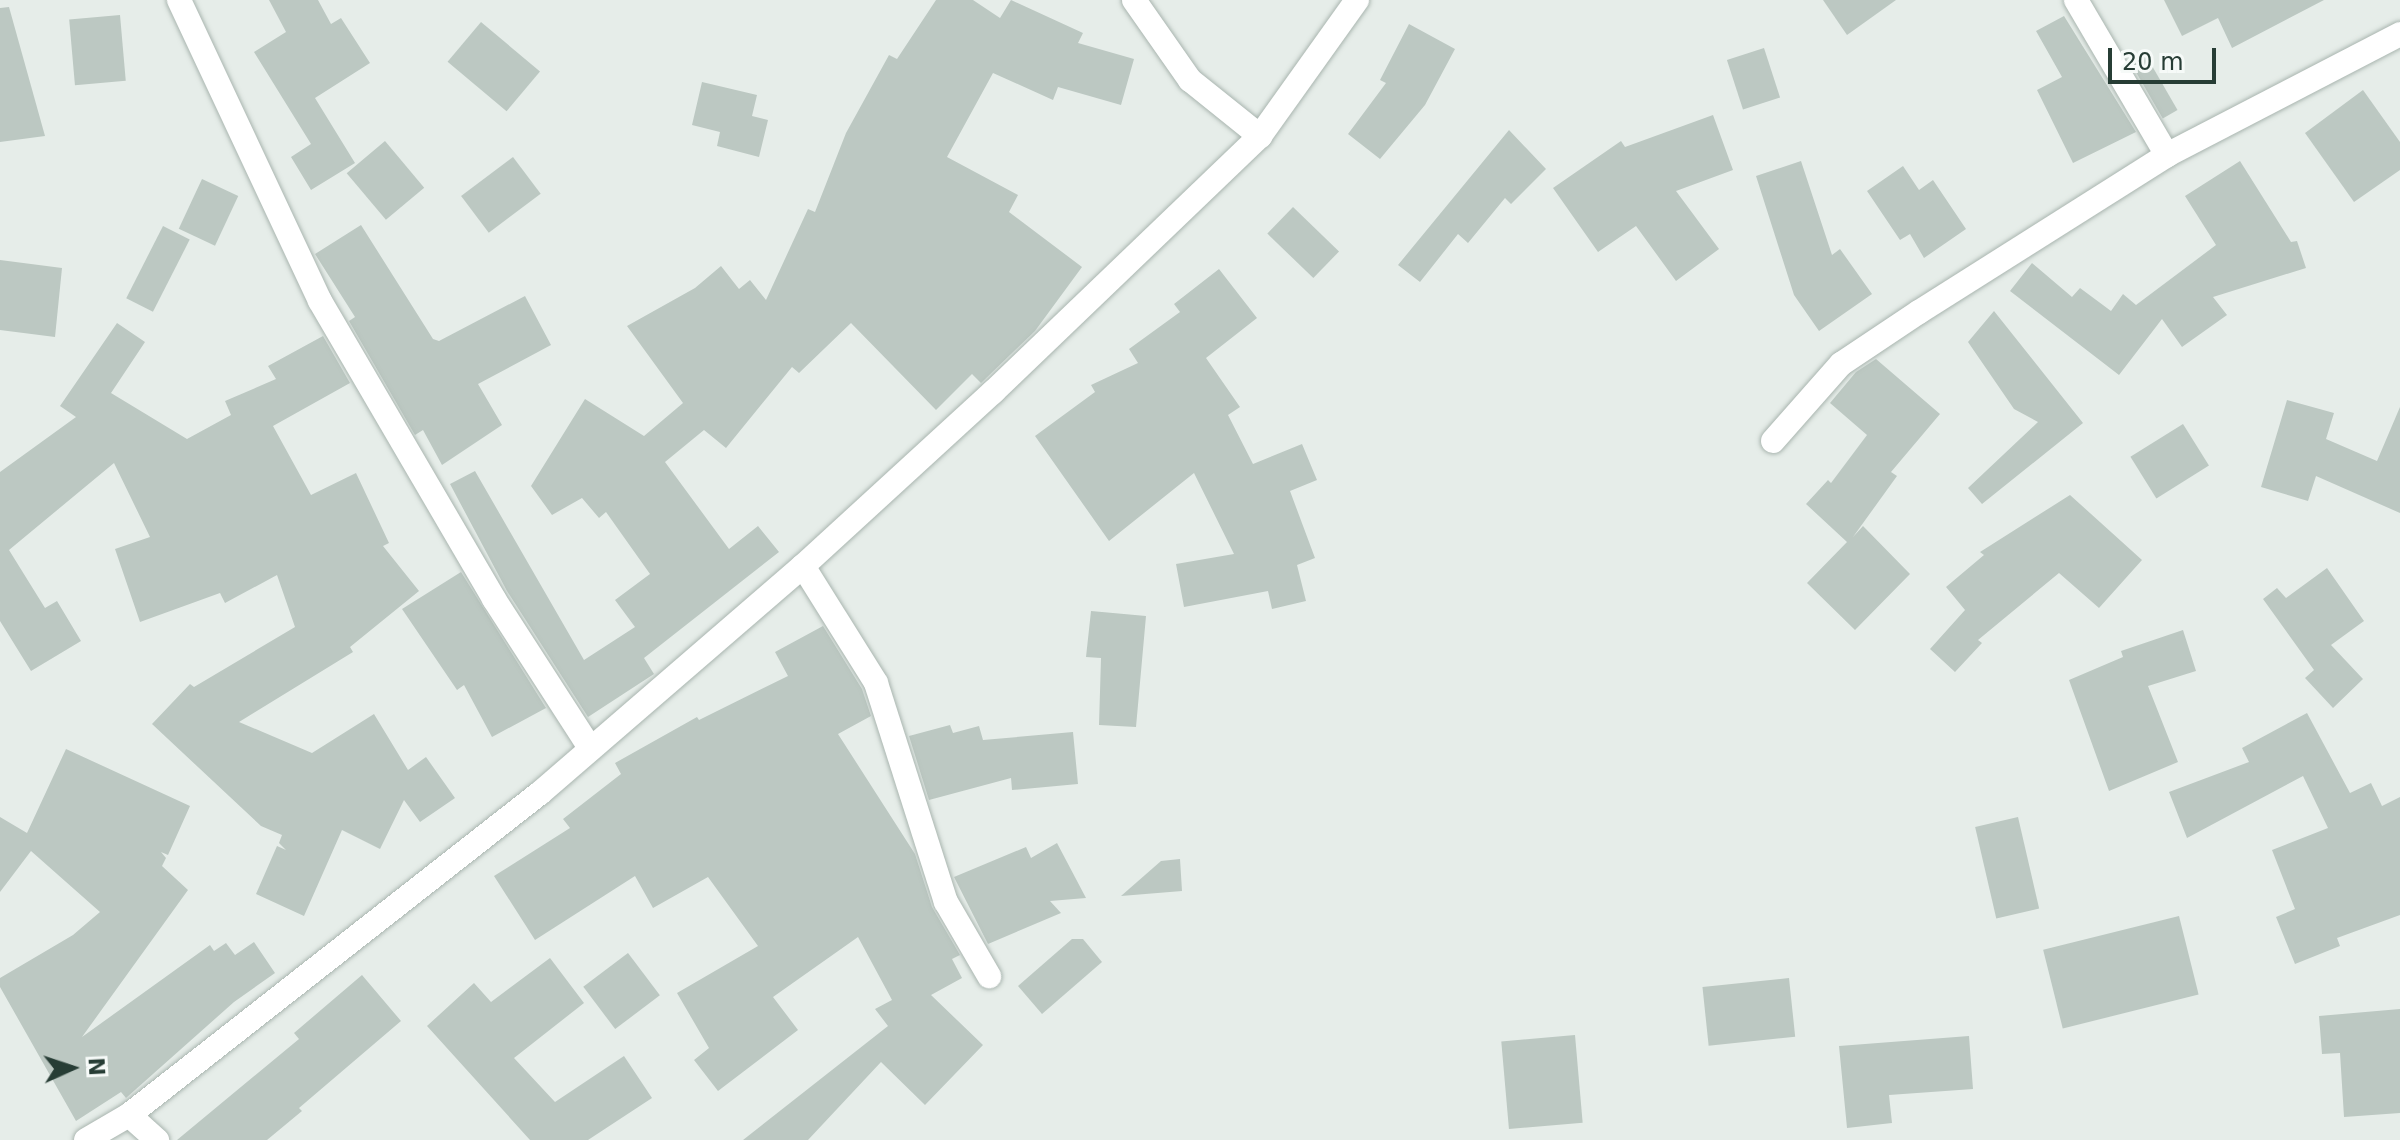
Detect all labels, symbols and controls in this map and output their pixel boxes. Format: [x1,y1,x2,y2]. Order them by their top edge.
scale bar [2112,32,2220,82]
text: 20 m [2122,48,2184,76]
north arrow [32,1028,112,1108]
text: N [84,1057,109,1077]

